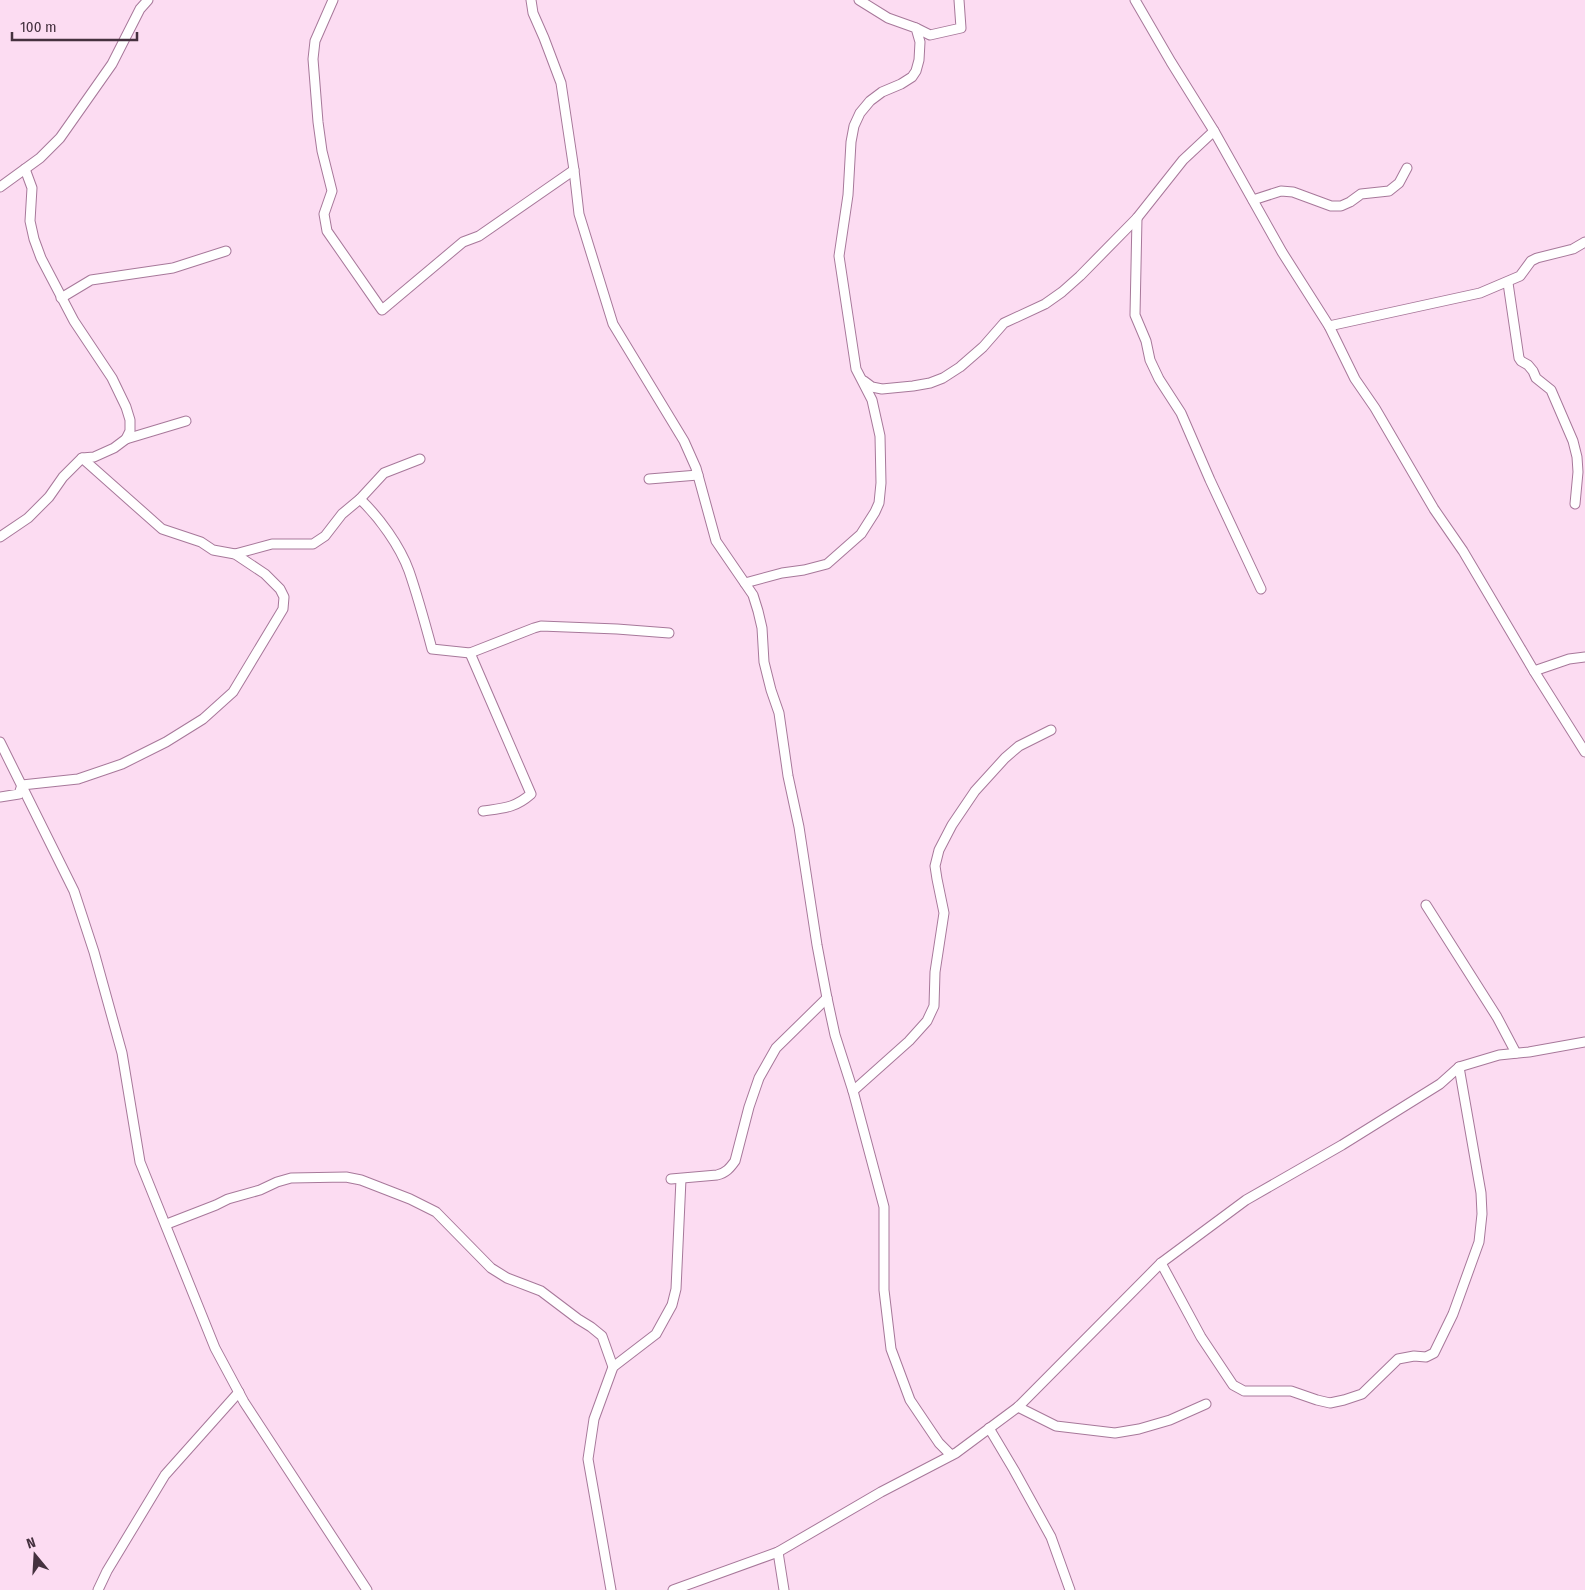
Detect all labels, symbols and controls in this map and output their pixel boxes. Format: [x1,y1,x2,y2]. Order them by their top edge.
scale bar [12,10,138,42]
text: 100 m [20,18,57,36]
north arrow [10,1530,60,1580]
text: N [25,1534,38,1552]

